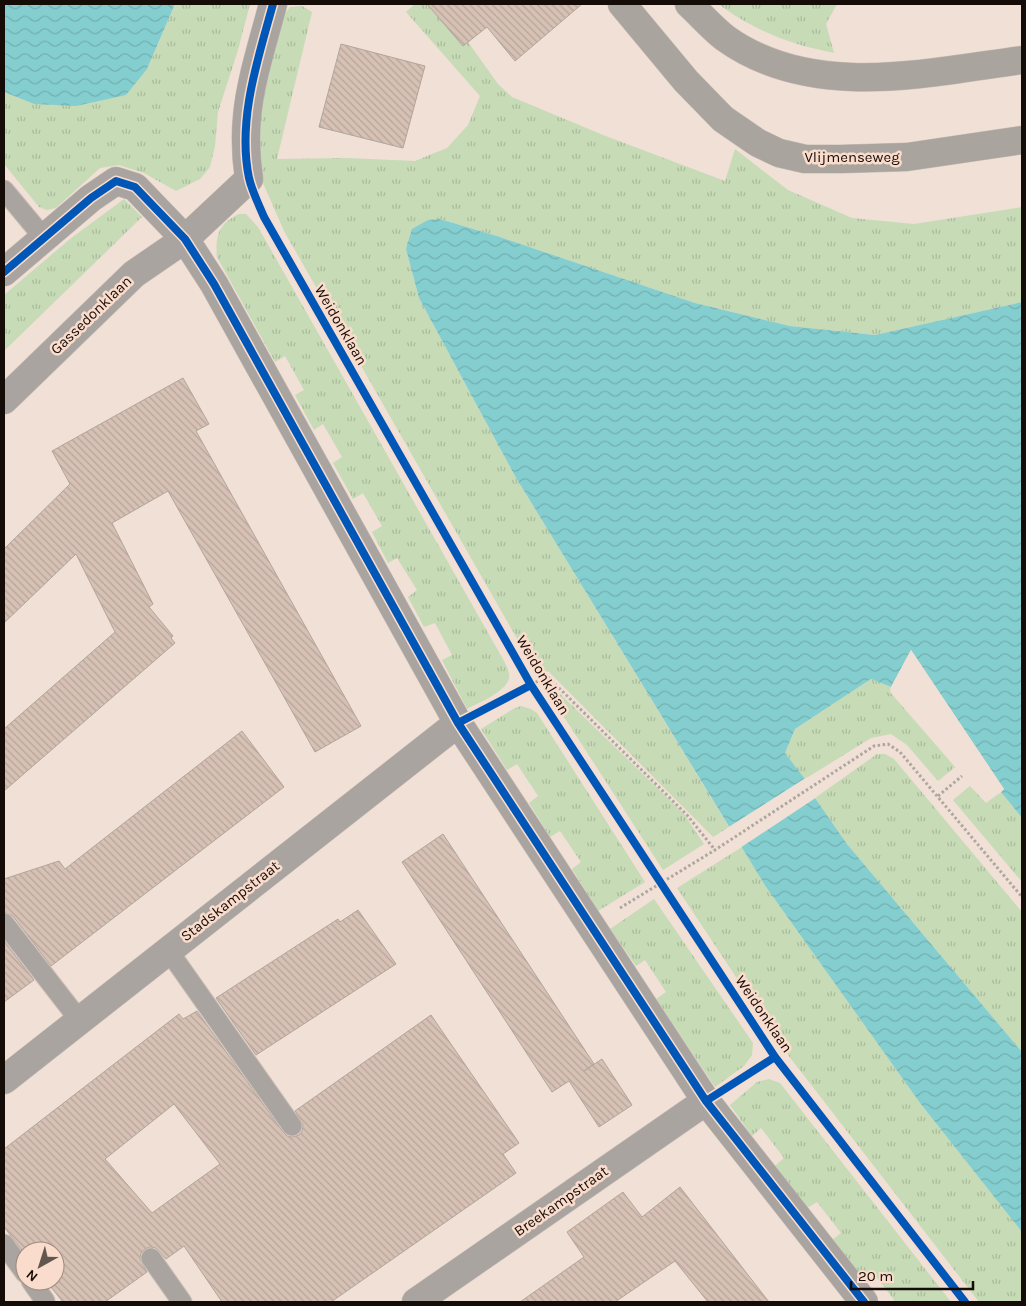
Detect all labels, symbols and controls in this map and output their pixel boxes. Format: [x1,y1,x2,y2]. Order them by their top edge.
street label: Vlijmenseweg [804,148,900,166]
street label: Gassedonklaan [47,272,135,358]
street label: Weidonklaan [311,282,371,368]
street label: Weidonklaan [512,632,574,718]
street label: Stadskampstraat [177,857,283,945]
street label: Weidonklaan [732,972,796,1056]
street label: Breekampstraat [510,1162,612,1240]
north arrow [15,1241,65,1291]
scale bar [851,1258,974,1290]
text: N [23,1266,41,1285]
text: 20 m [858,1267,893,1285]

